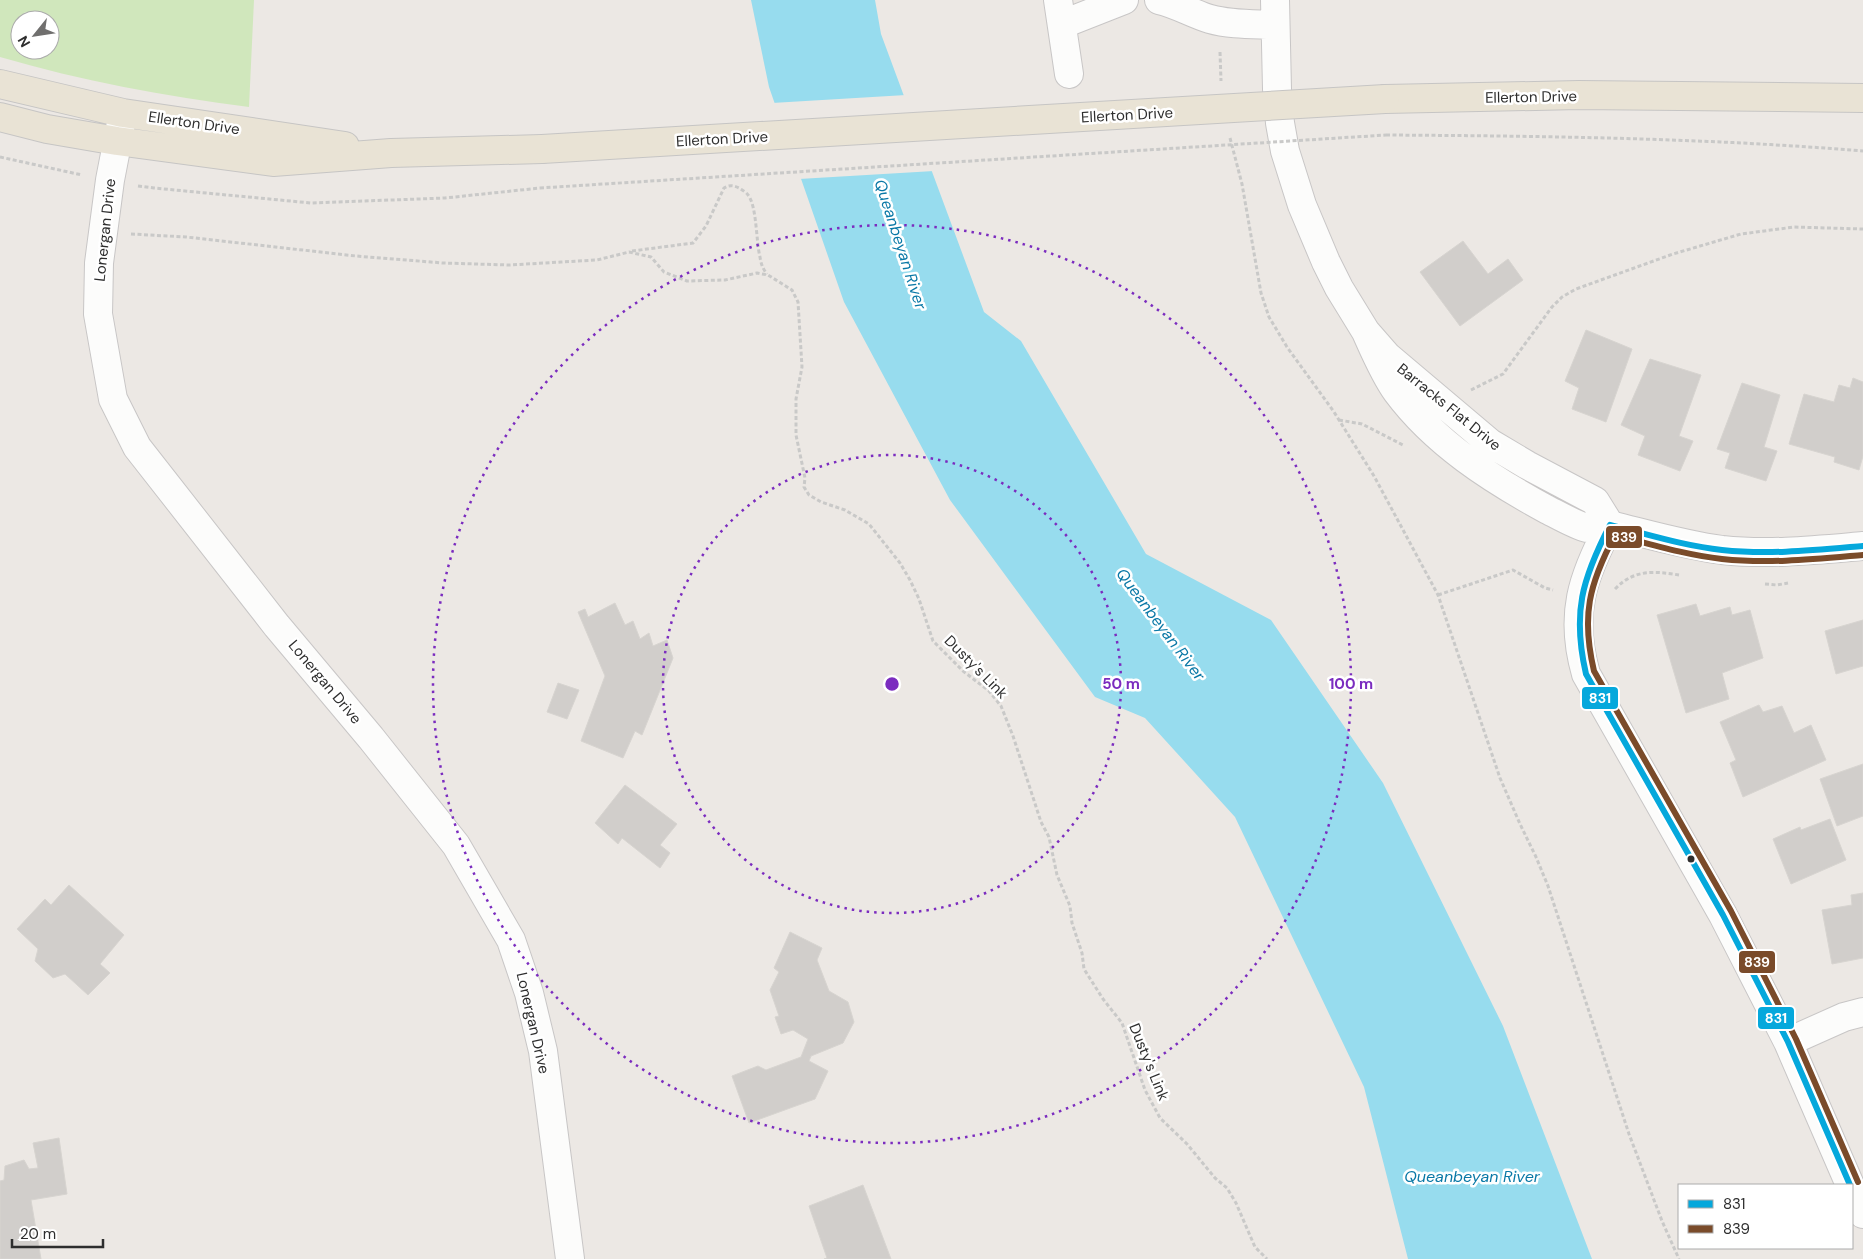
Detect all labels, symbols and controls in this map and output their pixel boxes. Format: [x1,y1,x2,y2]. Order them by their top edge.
north arrow [10,10,60,60]
text: N [13,33,34,50]
street label: Ellerton Drive [1485,86,1577,108]
street label: Ellerton Drive [1081,103,1173,127]
street label: Ellerton Drive [147,107,241,139]
street label: Ellerton Drive [676,127,768,151]
water label: Queanbeyan River [870,176,932,313]
street label: Lonergan Drive [90,177,120,283]
street label: Barracks Flat Drive [1393,359,1505,455]
line badge: 839 [1605,525,1643,549]
text: 839 [1611,528,1637,546]
water label: Queanbeyan River [1111,564,1210,686]
street label: Dusty's Link [940,631,1012,703]
street label: Lonergan Drive [284,636,366,728]
text: 50 m [1102,674,1140,694]
text: 100 m [1329,674,1373,694]
centre of rings [883,675,901,693]
line badge: 831 [1581,686,1619,710]
text: 831 [1589,689,1611,707]
unlabelled marker [1686,854,1696,864]
line badge: 839 [1738,950,1776,974]
text: 839 [1744,953,1770,971]
street label: Lonergan Drive [512,970,554,1076]
line badge: 831 [1757,1006,1795,1030]
text: 831 [1765,1009,1787,1027]
street label: Dusty's Link [1124,1020,1174,1104]
water label: Queanbeyan River [1404,1166,1541,1187]
legend [1678,1184,1853,1249]
text: 831 [1723,1194,1745,1214]
scale bar [12,1216,104,1248]
text: 839 [1723,1219,1750,1239]
text: 20 m [20,1224,56,1244]

